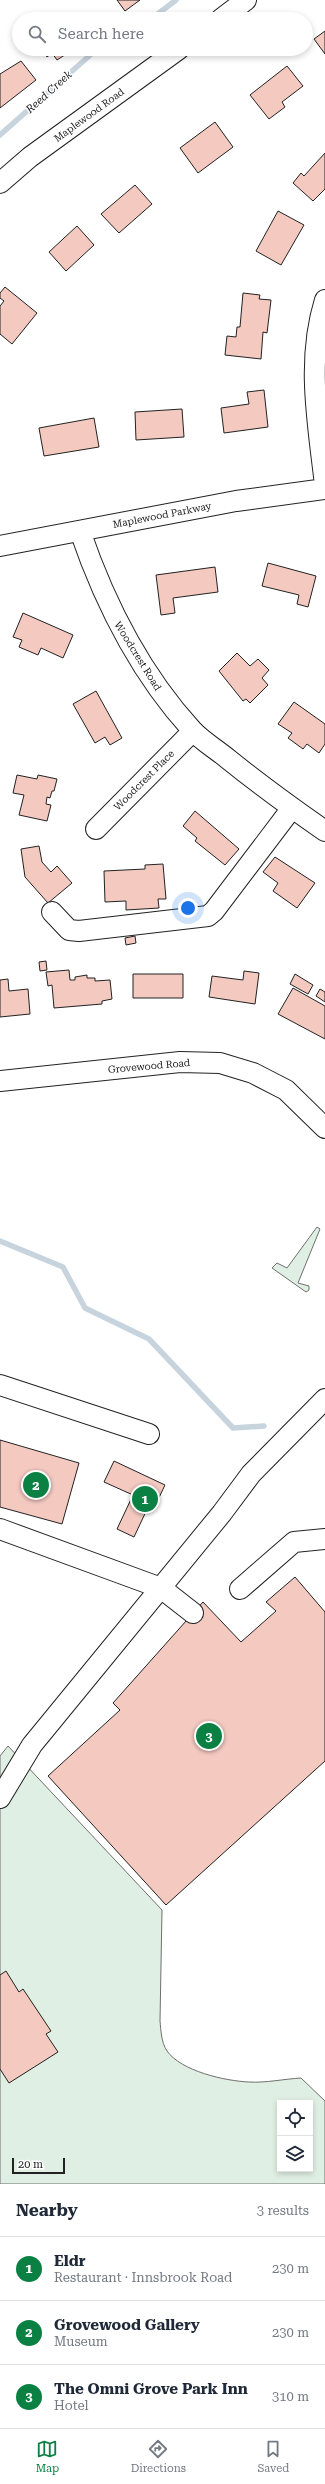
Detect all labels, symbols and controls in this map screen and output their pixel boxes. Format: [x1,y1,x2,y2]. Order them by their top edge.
search box [12,12,313,56]
icon: search [26,23,48,45]
text: Search here [58,25,144,43]
water label: Reed Creek [23,68,75,117]
street label: Maplewood Road [52,86,127,144]
street label: Maplewood Parkway [112,500,212,530]
street label: Woodcrest Road [112,620,164,693]
street label: Woodcrest Place [112,747,177,812]
your location [178,898,198,918]
street label: Grovewood Road [107,1057,191,1075]
pin: 2 [23,1470,49,1500]
pin: 1 [132,1484,158,1514]
pin: 3 [196,1721,222,1751]
map controls [277,2100,313,2172]
button: locate [277,2100,313,2136]
button: layers [277,2136,313,2172]
scale bar [12,2156,65,2175]
text: 20 m [18,2158,43,2171]
text: Nearby [16,2200,78,2220]
text: 3 results [257,2203,309,2218]
text: Eldr [54,2252,86,2270]
text: 1 [25,2261,33,2276]
text: 230 m [272,2261,309,2276]
text: Restaurant · Innsbrook Road [54,2270,232,2285]
text: Grovewood Gallery [54,2316,200,2334]
text: 2 [25,2325,33,2340]
text: 230 m [272,2325,309,2340]
text: Museum [54,2334,108,2349]
text: The Omni Grove Park Inn [54,2380,248,2398]
text: 3 [25,2389,33,2404]
text: 310 m [272,2389,309,2404]
text: Hotel [54,2398,88,2413]
tab: Map [36,2438,59,2475]
tab: Directions [131,2438,186,2475]
tab: Saved [257,2438,289,2475]

